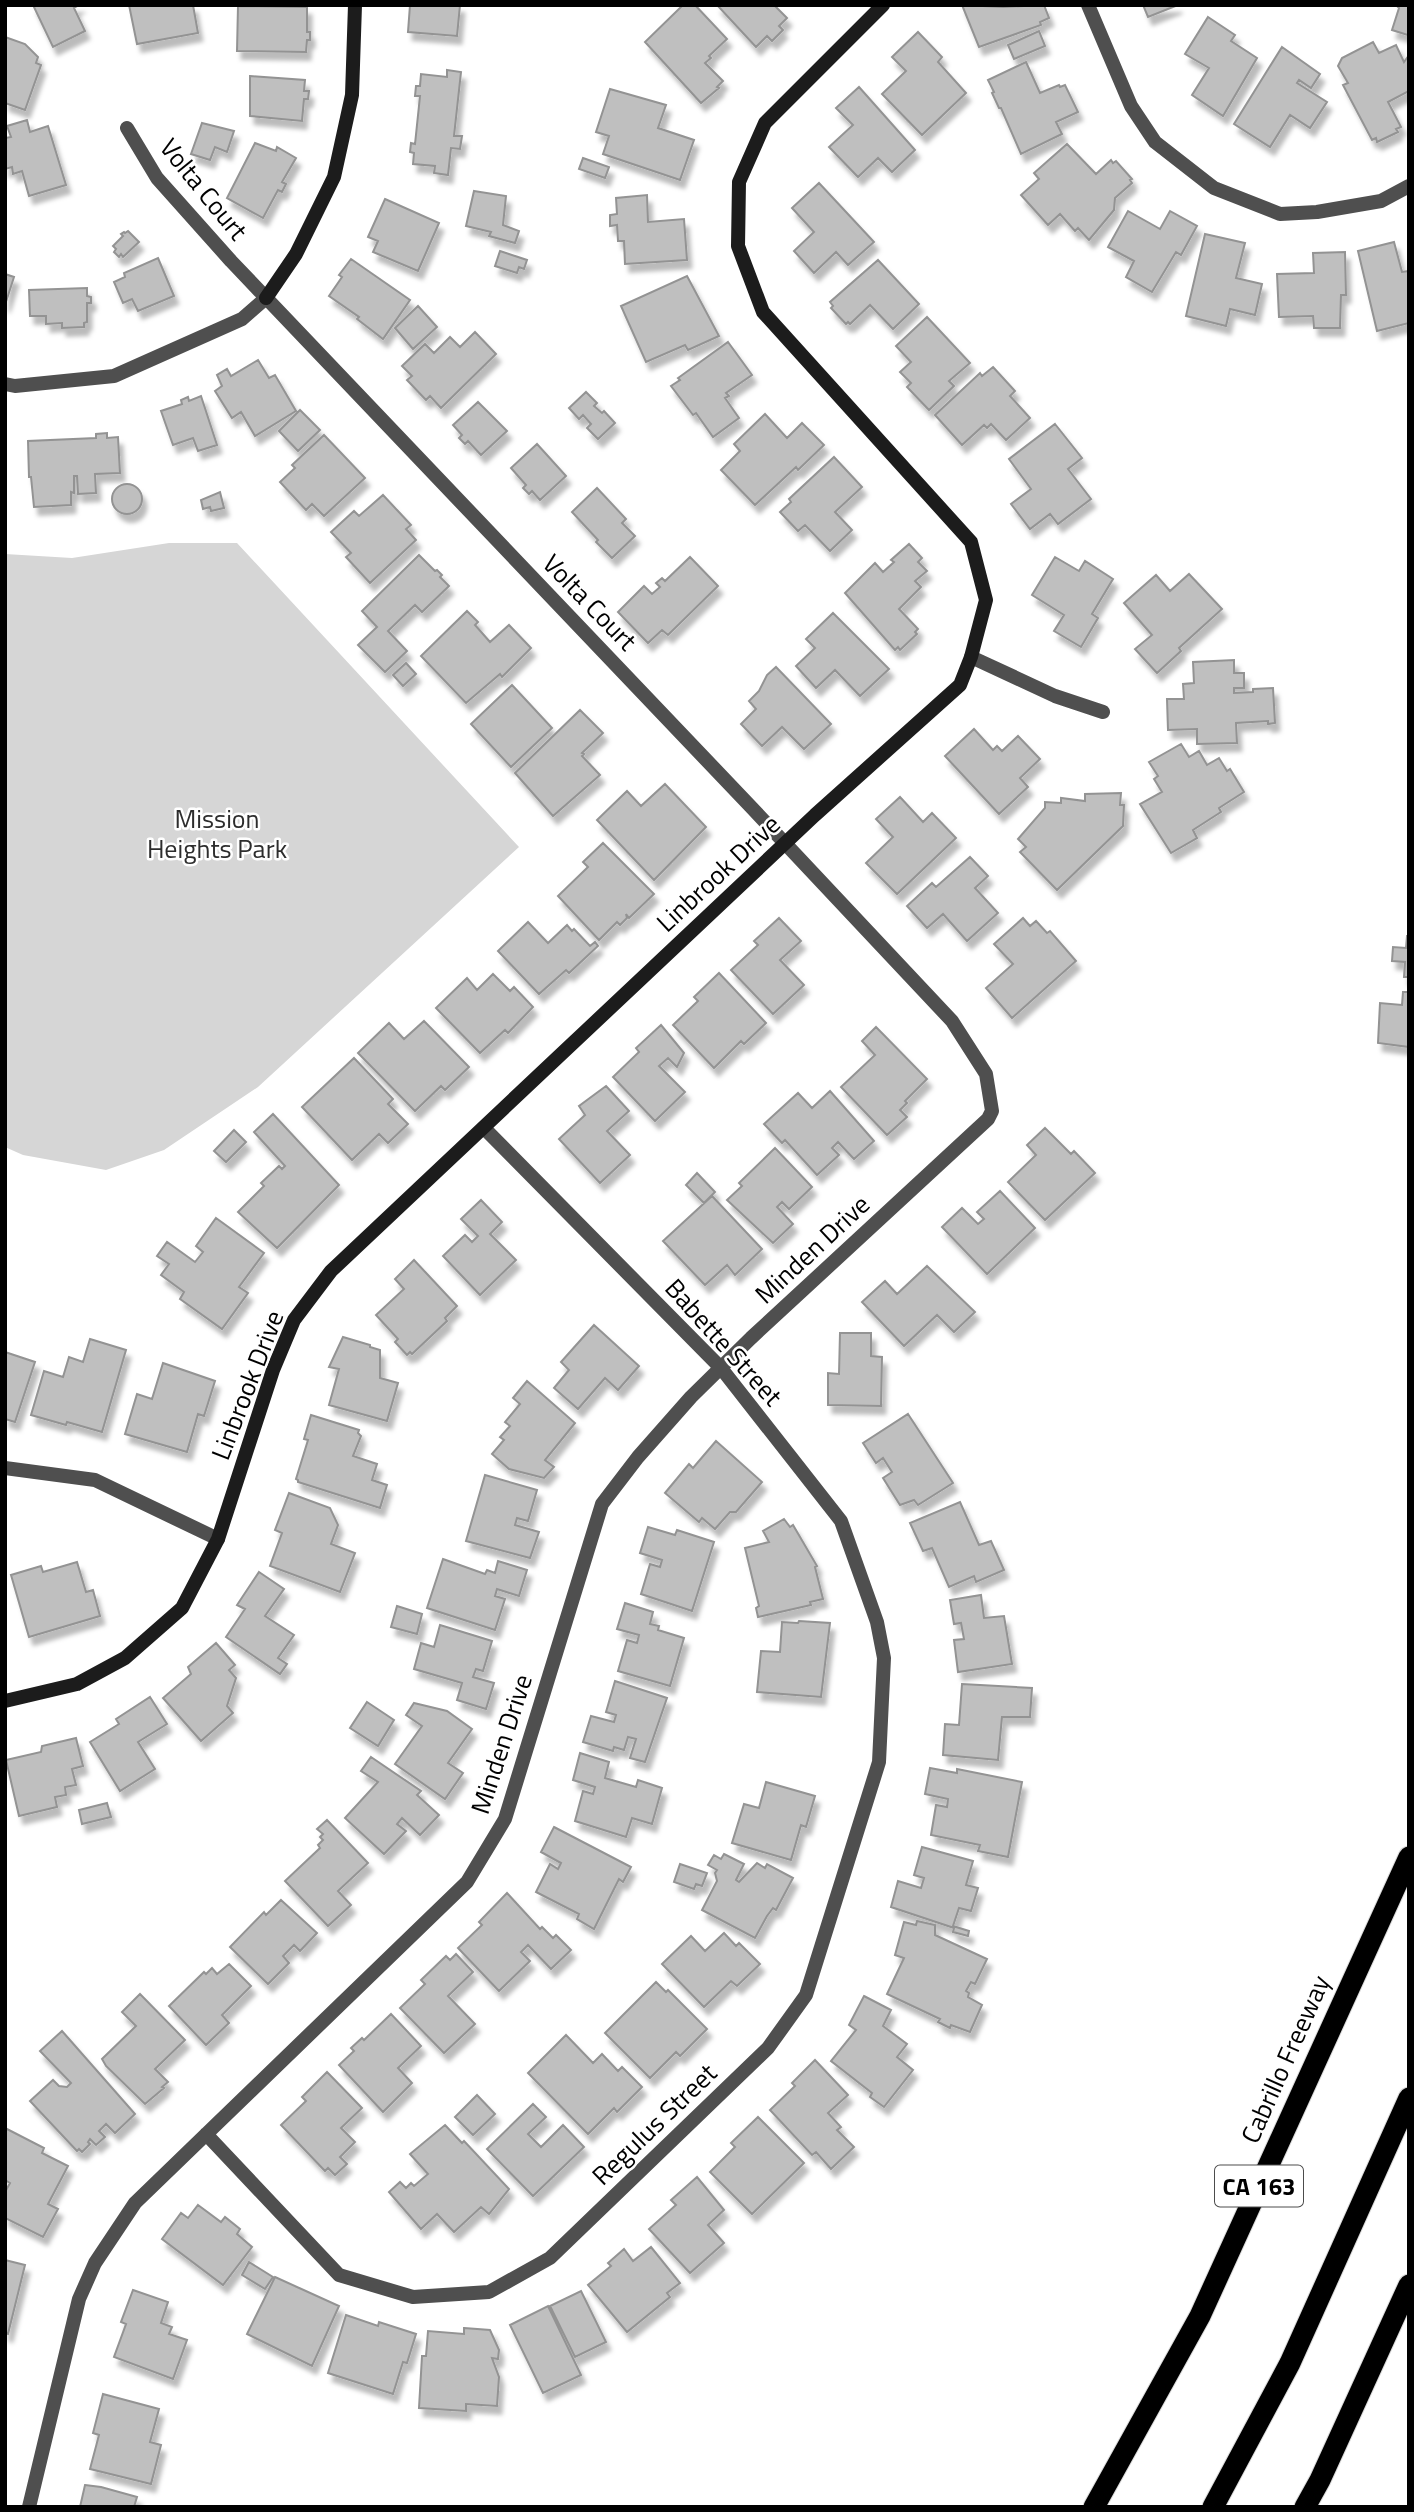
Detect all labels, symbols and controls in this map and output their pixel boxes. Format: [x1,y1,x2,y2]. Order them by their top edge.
street label: Volta Court [151,130,257,248]
street label: Volta Court [534,545,646,659]
park label: Mission Heights Park [147,799,287,868]
street label: Linbrook Drive [647,805,789,941]
street label: Minden Drive [746,1185,878,1313]
street label: Babette Street [656,1270,792,1414]
street label: Linbrook Drive [201,1305,293,1465]
street label: Minden Drive [460,1669,542,1819]
street label: Cabrillo Freeway [1231,1969,1339,2149]
street label: Regulus Street [583,2054,725,2194]
road number: CA 163 [1215,2166,1303,2206]

